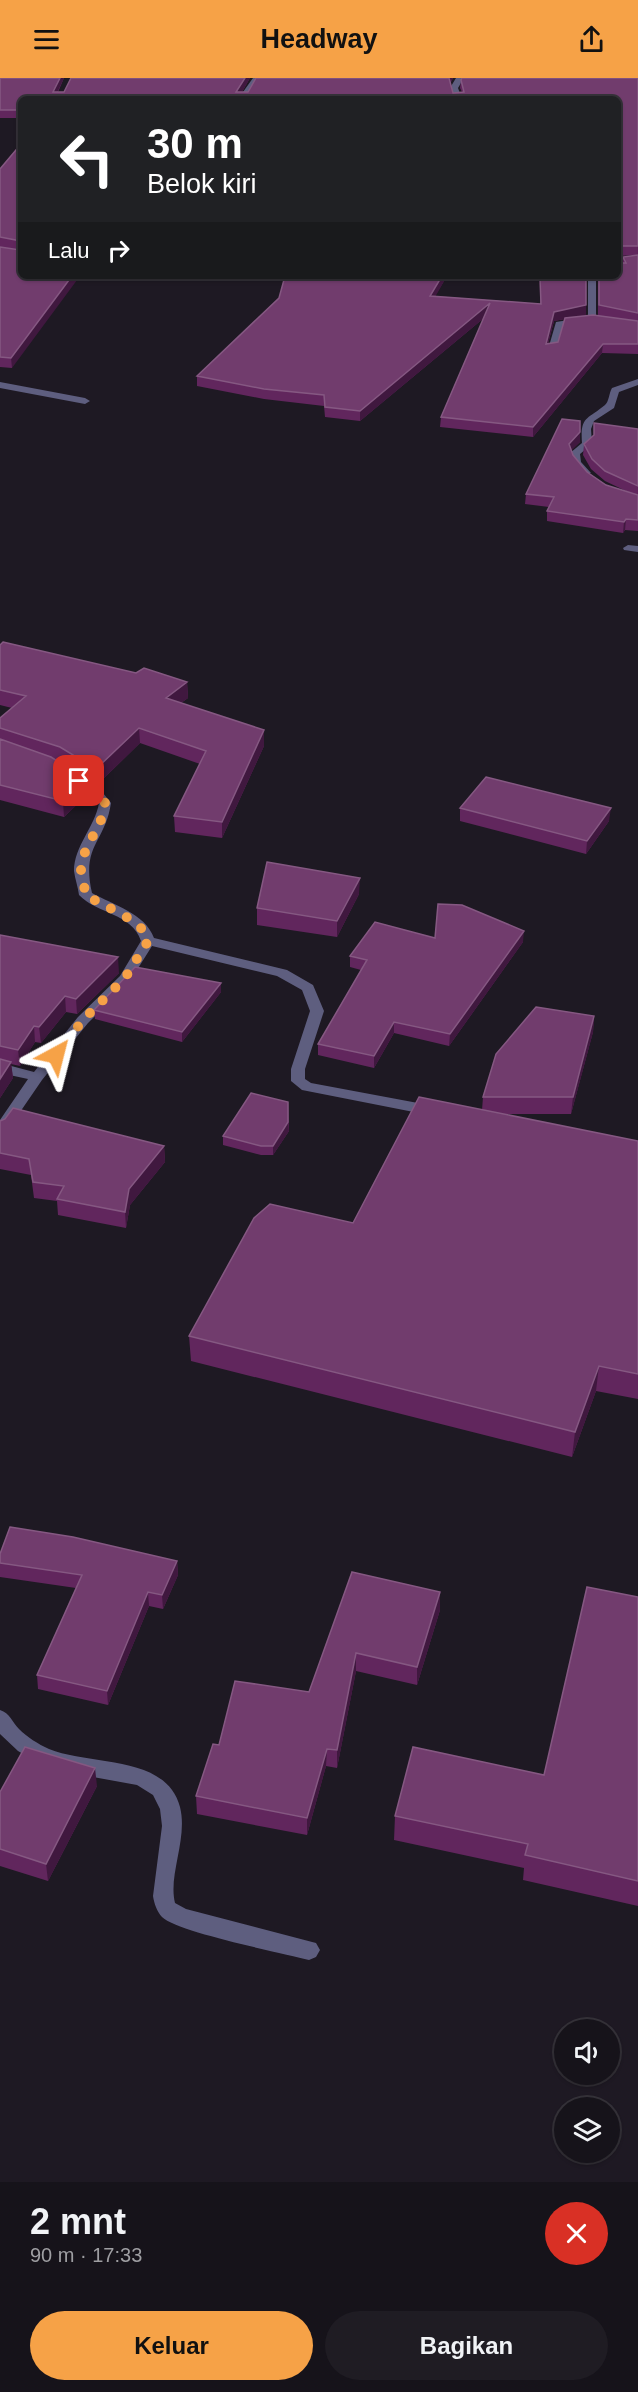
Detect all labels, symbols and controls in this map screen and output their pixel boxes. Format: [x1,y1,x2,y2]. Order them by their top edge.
icon: menu [30,23,63,56]
icon: share [575,23,608,56]
text: Headway [260,24,378,54]
icon: left [48,120,126,198]
text: 30 m [147,120,243,167]
text: Belok kiri [147,169,257,199]
icon: right [102,234,135,267]
text: Lalu [48,238,90,263]
pin [53,755,104,806]
icon: arrive [62,764,95,797]
position arrow [24,1023,88,1087]
map controls [554,2019,620,2163]
button: sound [554,2019,620,2085]
button: layers [554,2097,620,2163]
text: 2 mnt [30,2201,126,2242]
button: close [545,2202,608,2265]
text: 90 m · 17:33 [30,2244,142,2266]
button: Keluar [30,2311,313,2380]
button: Bagikan [325,2311,608,2380]

